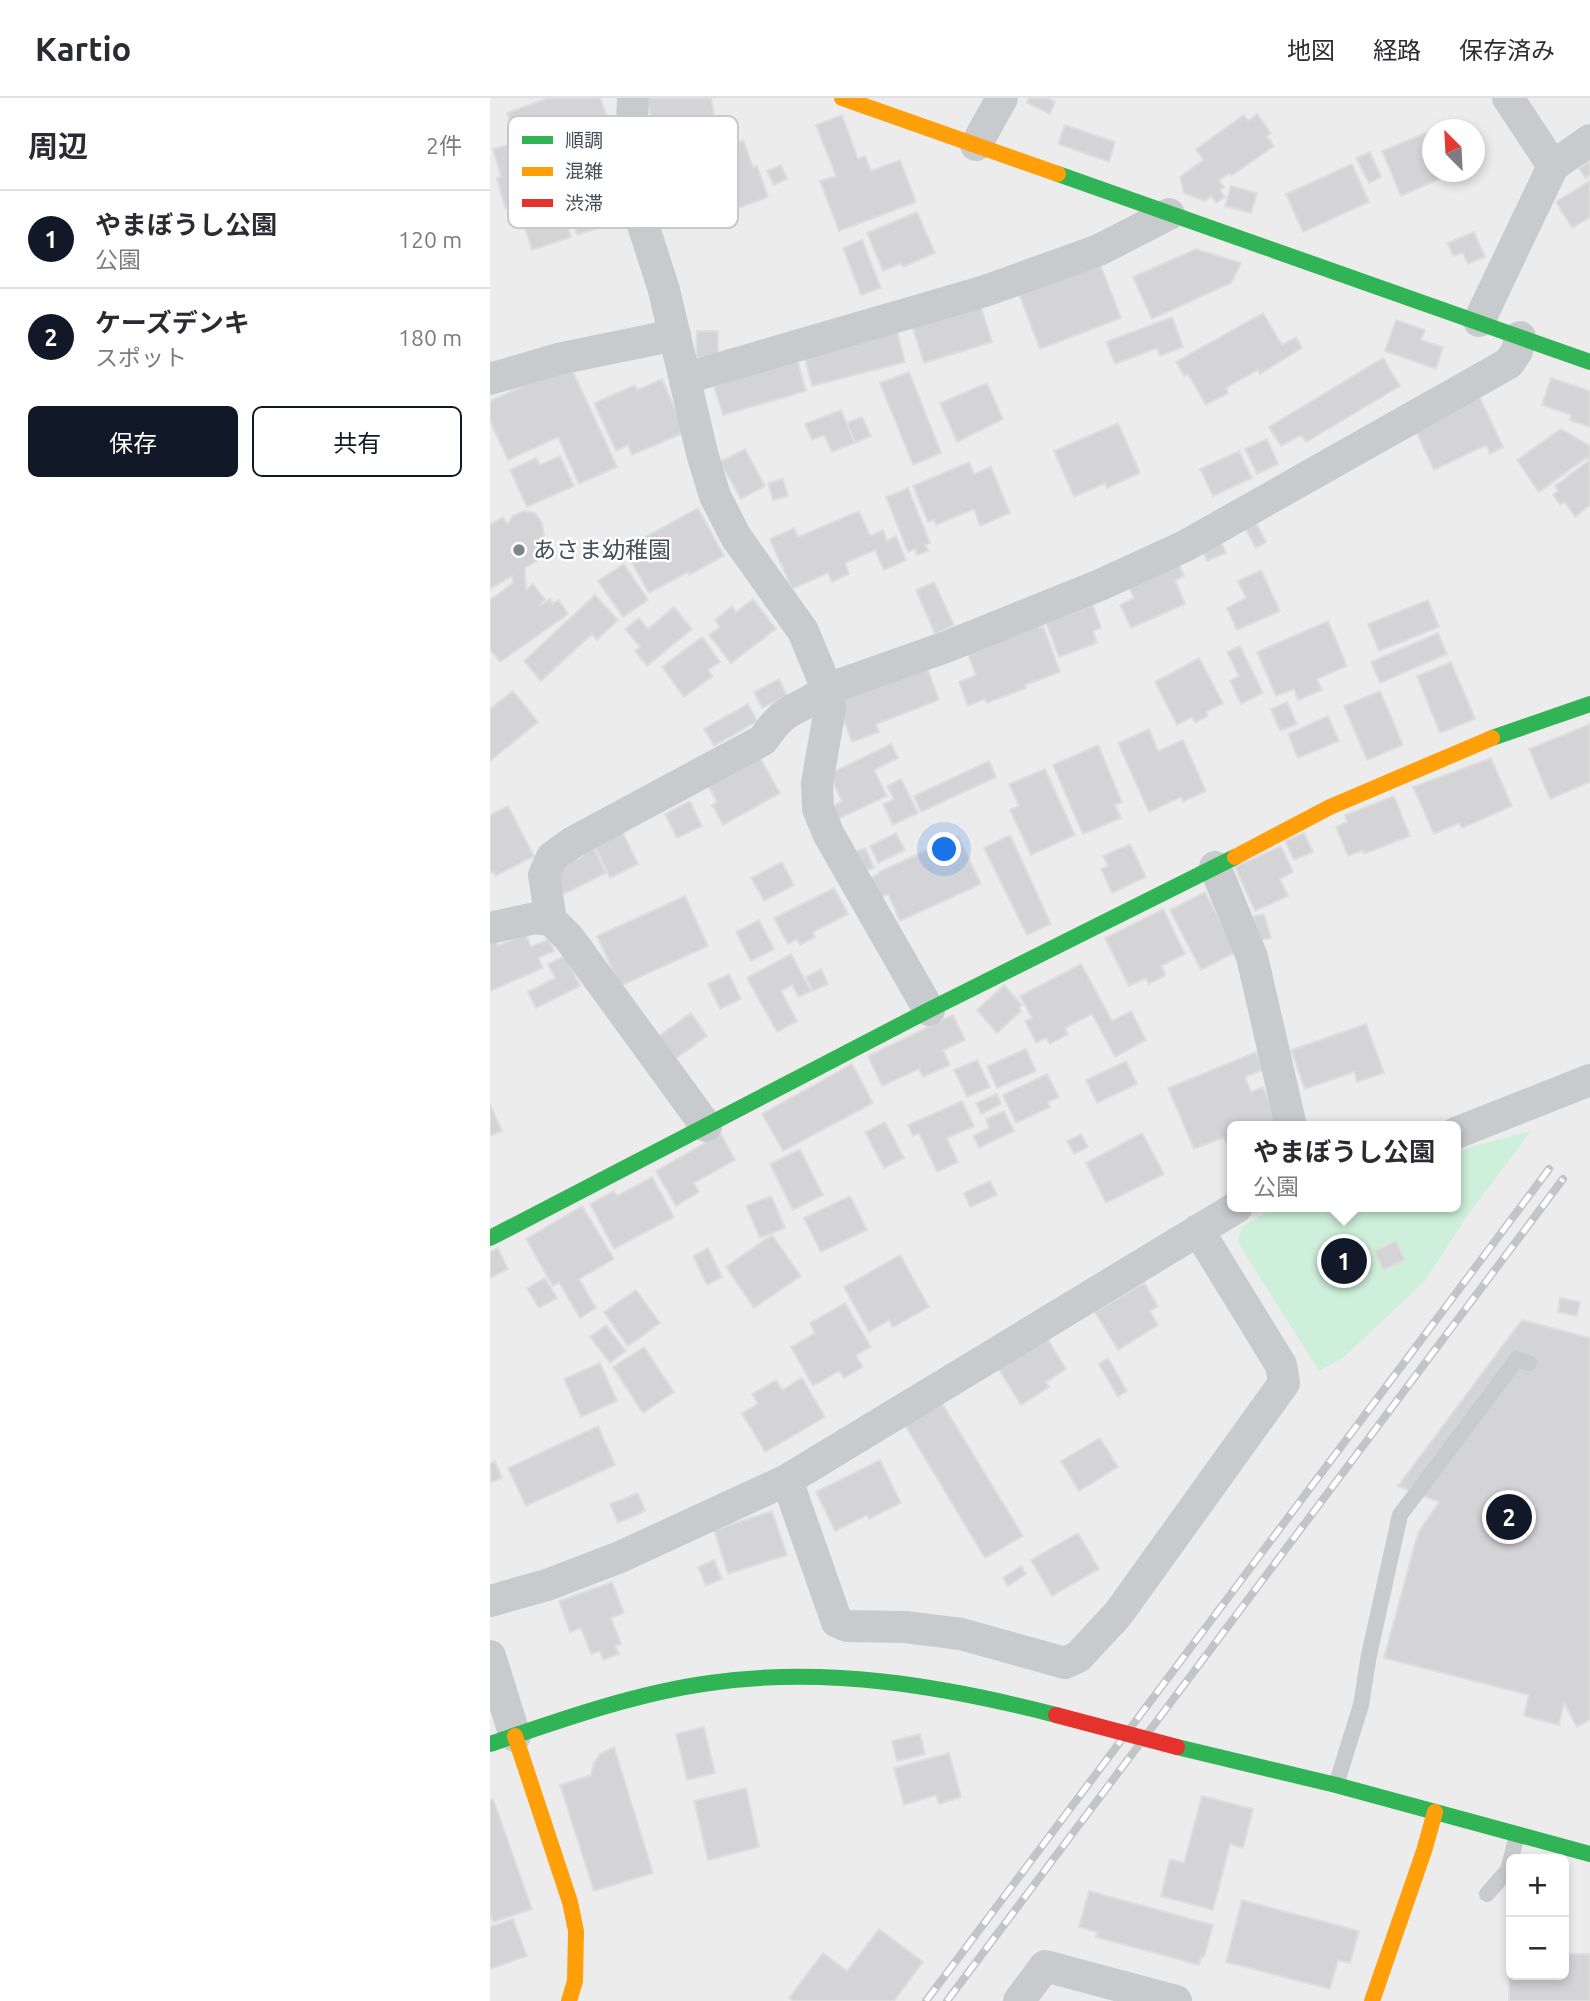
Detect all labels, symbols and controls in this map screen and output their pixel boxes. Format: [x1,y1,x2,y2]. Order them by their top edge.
text: Kartio [35,30,131,67]
text: 地図 [1287,37,1335,64]
text: 経路 [1373,37,1421,64]
text: 保存済み [1459,37,1555,64]
legend [508,116,738,228]
north arrow [1422,119,1485,182]
text: 周辺 [28,129,88,163]
text: 順調 [565,129,603,151]
text: 2件 [426,133,462,158]
text: 混雑 [565,160,603,182]
text: 渋滞 [565,192,603,214]
text: やまぼうし公園 [95,210,277,239]
text: 1 [45,227,57,252]
text: 120 m [398,227,462,252]
text: 公園 [95,247,141,272]
text: ケーズデンキ [95,308,250,337]
text: 2 [45,325,57,350]
text: 180 m [398,325,462,350]
text: スポット [95,345,187,370]
button: 保存 [28,406,238,477]
button: 共有 [252,406,462,477]
place label: あさま幼稚園 [533,537,671,562]
marker: あさま幼稚園 [511,542,527,558]
your location [927,832,961,866]
popup [1227,1121,1461,1212]
text: やまぼうし公園 [1253,1137,1435,1166]
text: 公園 [1253,1174,1299,1199]
pin: 1 [1321,1235,1367,1287]
pin: 2 [1486,1491,1532,1543]
map controls [1506,1854,1569,1980]
button: + [1506,1854,1569,1917]
button: − [1506,1917,1569,1980]

